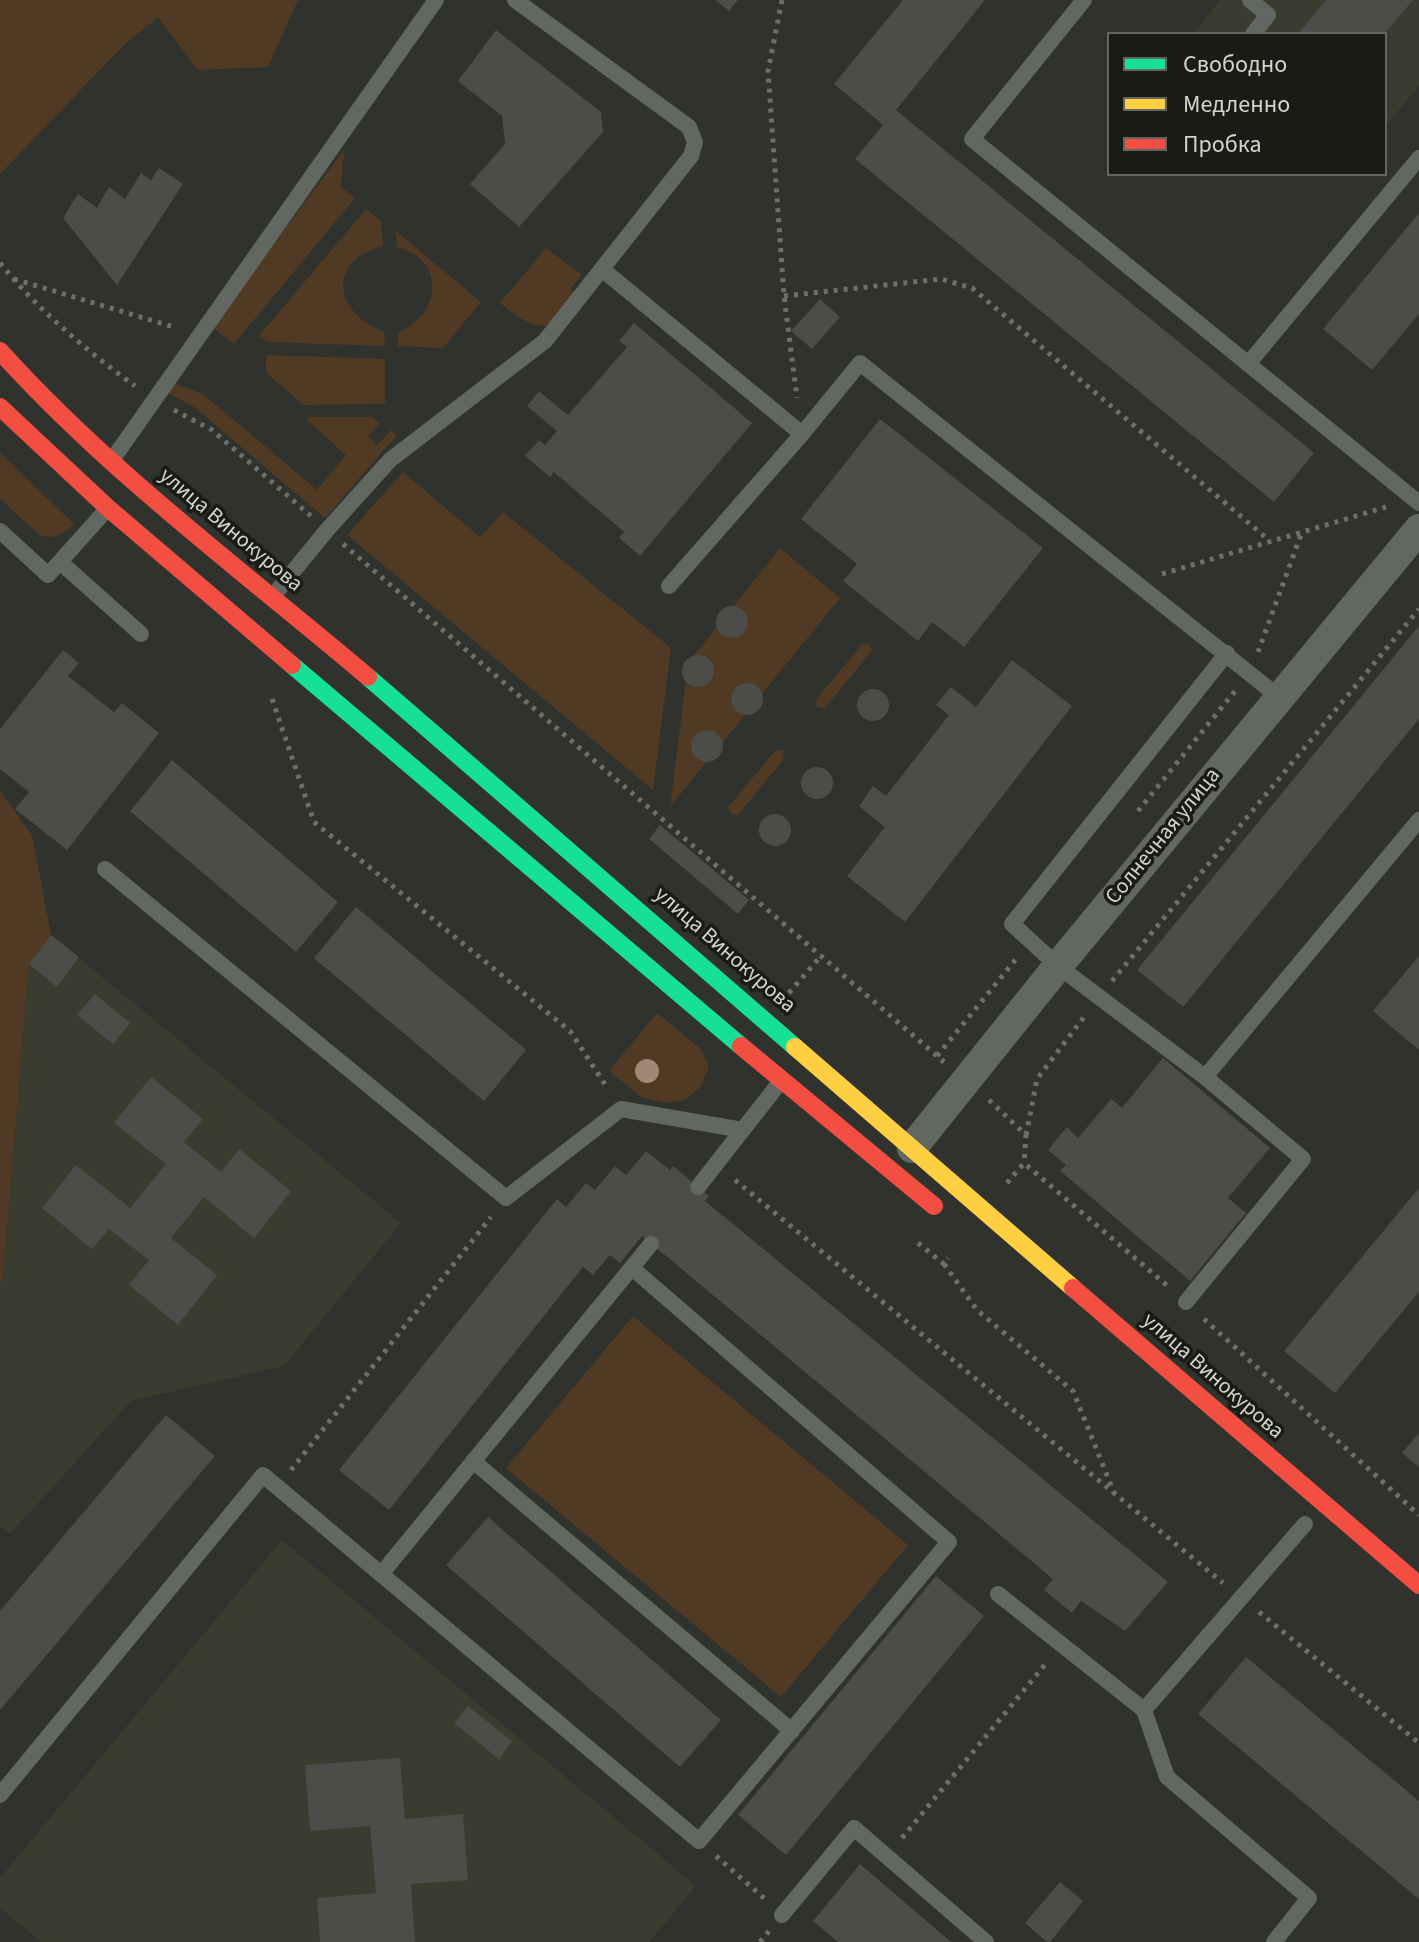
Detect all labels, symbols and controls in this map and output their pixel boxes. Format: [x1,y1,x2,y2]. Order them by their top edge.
legend [1107,32,1387,176]
text: Свободно [1183,47,1287,82]
text: Медленно [1183,87,1290,122]
text: Пробка [1183,127,1262,162]
street label: улица Винокурова [153,463,307,599]
street label: Солнечная улица [1101,764,1227,910]
street label: улица Винокурова [648,882,800,1020]
street label: улица Винокурова [1136,1308,1288,1446]

